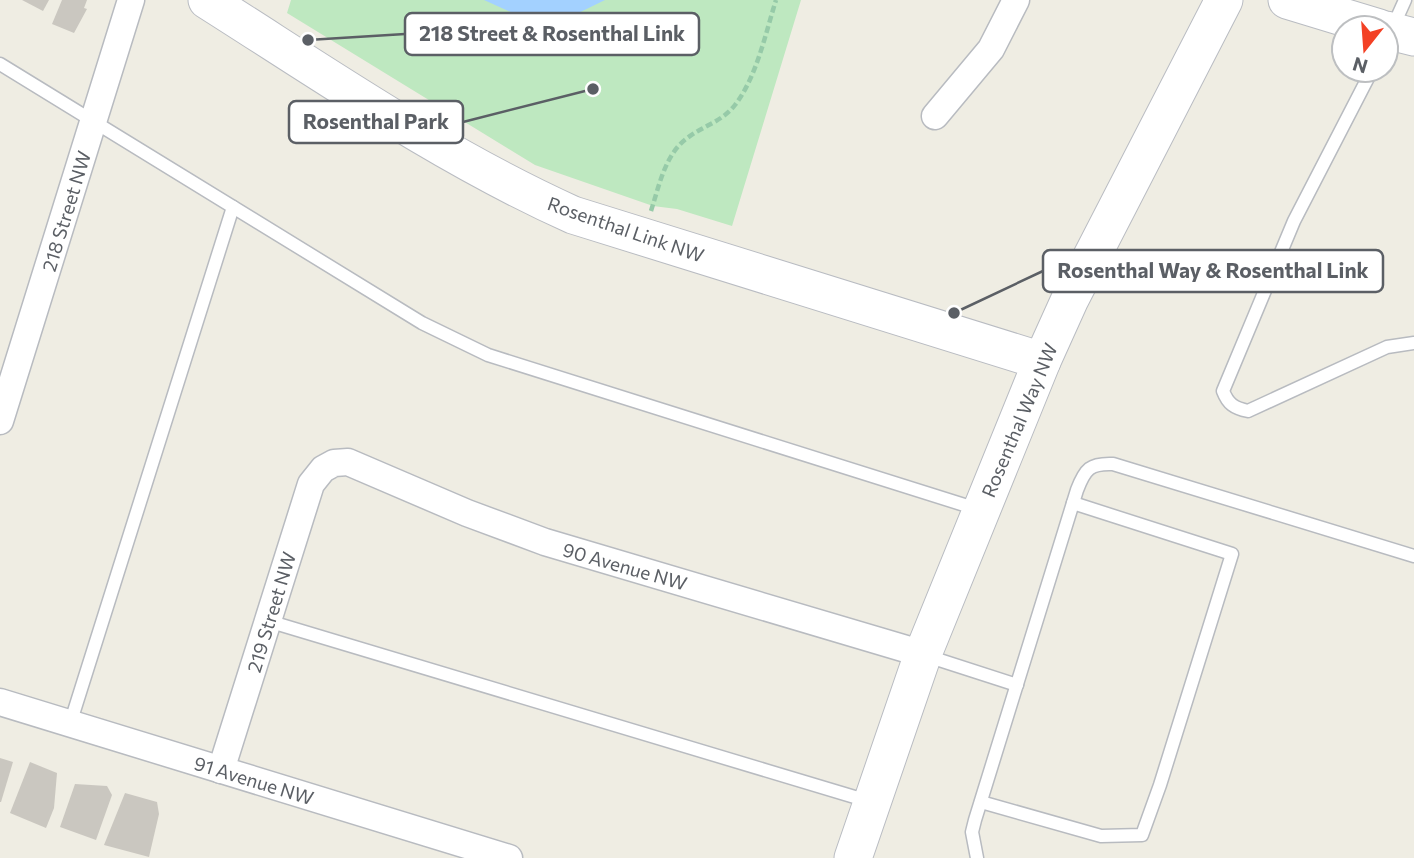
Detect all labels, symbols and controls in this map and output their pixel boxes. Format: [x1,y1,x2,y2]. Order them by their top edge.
callout: 218 Street & Rosenthal Link [405,13,699,55]
north arrow [1330,14,1400,84]
text: 218 Street & Rosenthal Link [419,20,685,45]
text: N [1350,53,1370,79]
callout: Rosenthal Park [289,101,463,143]
text: Rosenthal Park [303,108,449,133]
street label: 218 Street NW [37,148,95,274]
street label: Rosenthal Link NW [545,191,707,267]
callout: Rosenthal Way & Rosenthal Link [1043,250,1383,292]
text: Rosenthal Way & Rosenthal Link [1057,257,1369,282]
street label: Rosenthal Way NW [976,339,1062,501]
street label: 90 Avenue NW [560,537,690,595]
street label: 219 Street NW [242,549,300,675]
street label: 91 Avenue NW [191,751,317,809]

